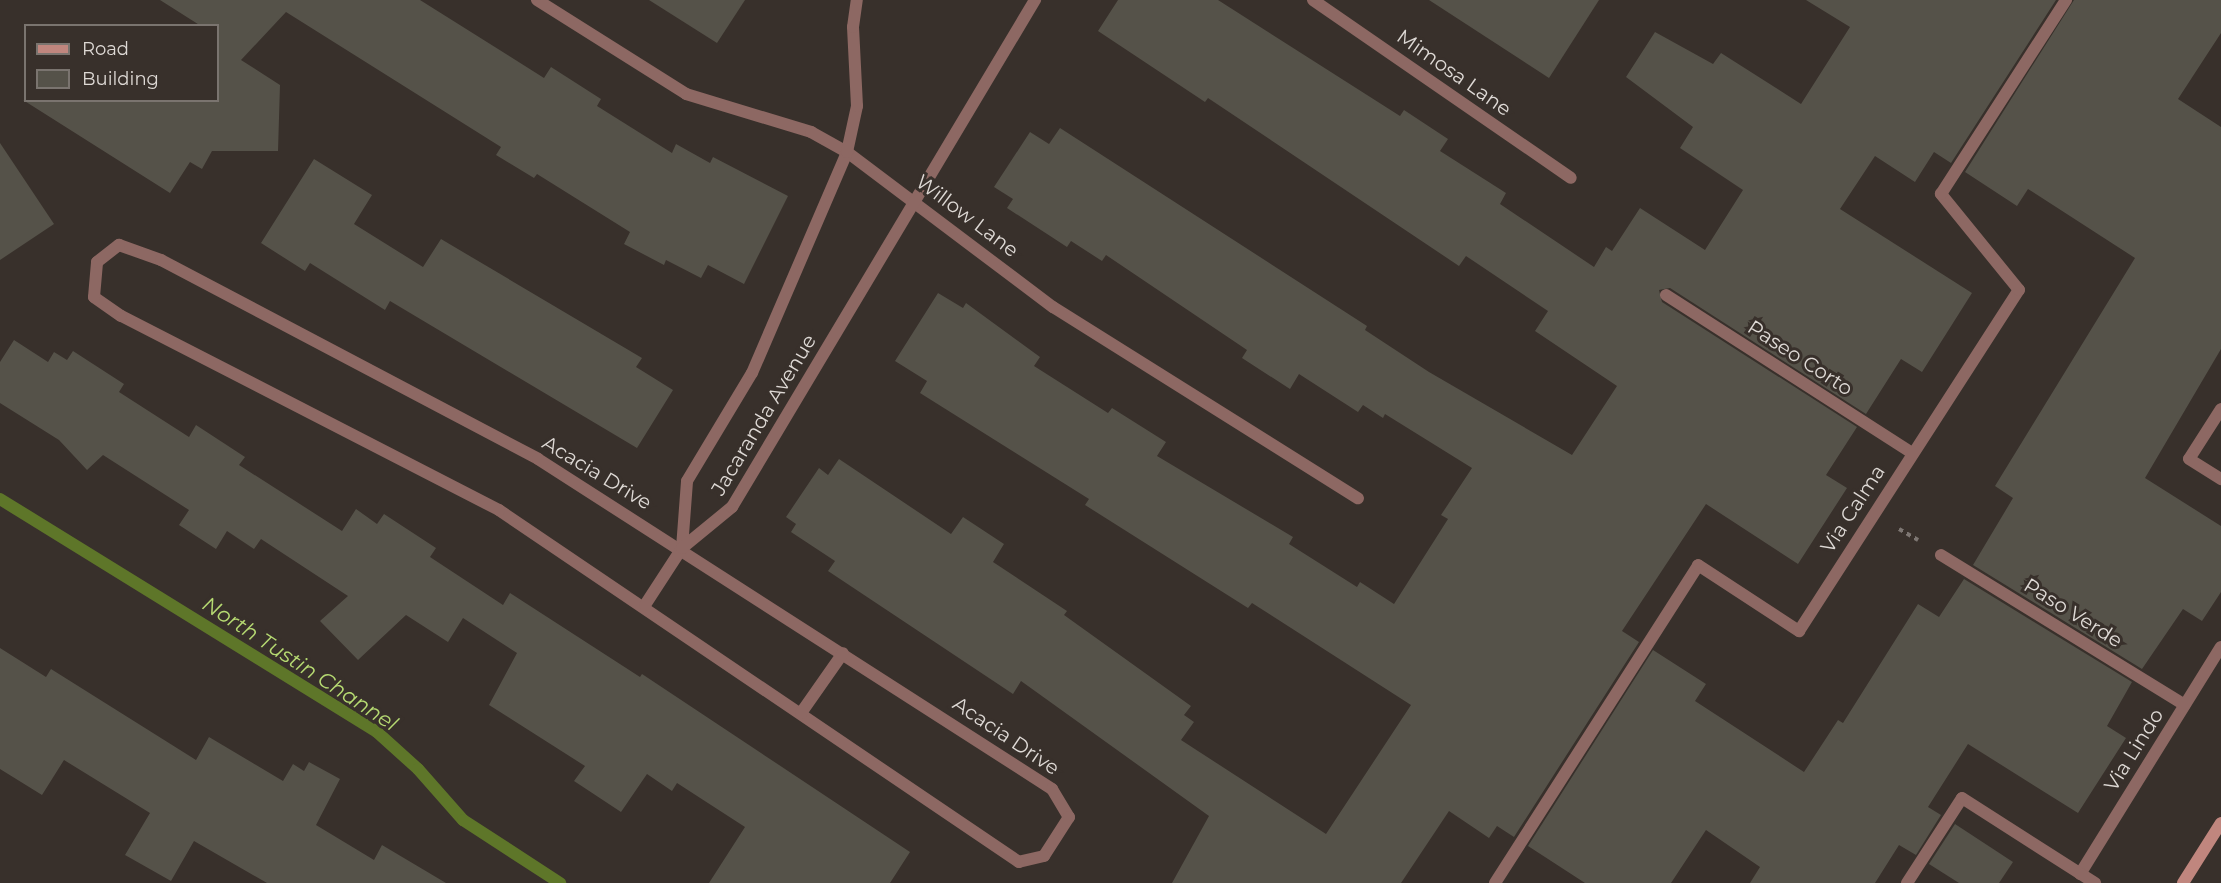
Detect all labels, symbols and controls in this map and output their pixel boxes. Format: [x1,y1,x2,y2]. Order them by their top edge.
legend [24,24,219,102]
street label: Mimosa Lane [1392,25,1516,121]
text: Road [82,38,129,60]
text: Building [82,68,159,90]
street label: Willow Lane [911,170,1023,262]
street label: Paseo Corto [1743,315,1857,401]
street label: Jacaranda Avenue [706,330,822,500]
street label: Acacia Drive [538,431,656,515]
street label: Via Calma [1816,460,1890,558]
street label: Paso Verde [2019,573,2127,653]
water label: North Tustin Channel [198,591,402,737]
street label: Acacia Drive [948,692,1064,780]
street label: Via Lindo [2099,704,2169,796]

